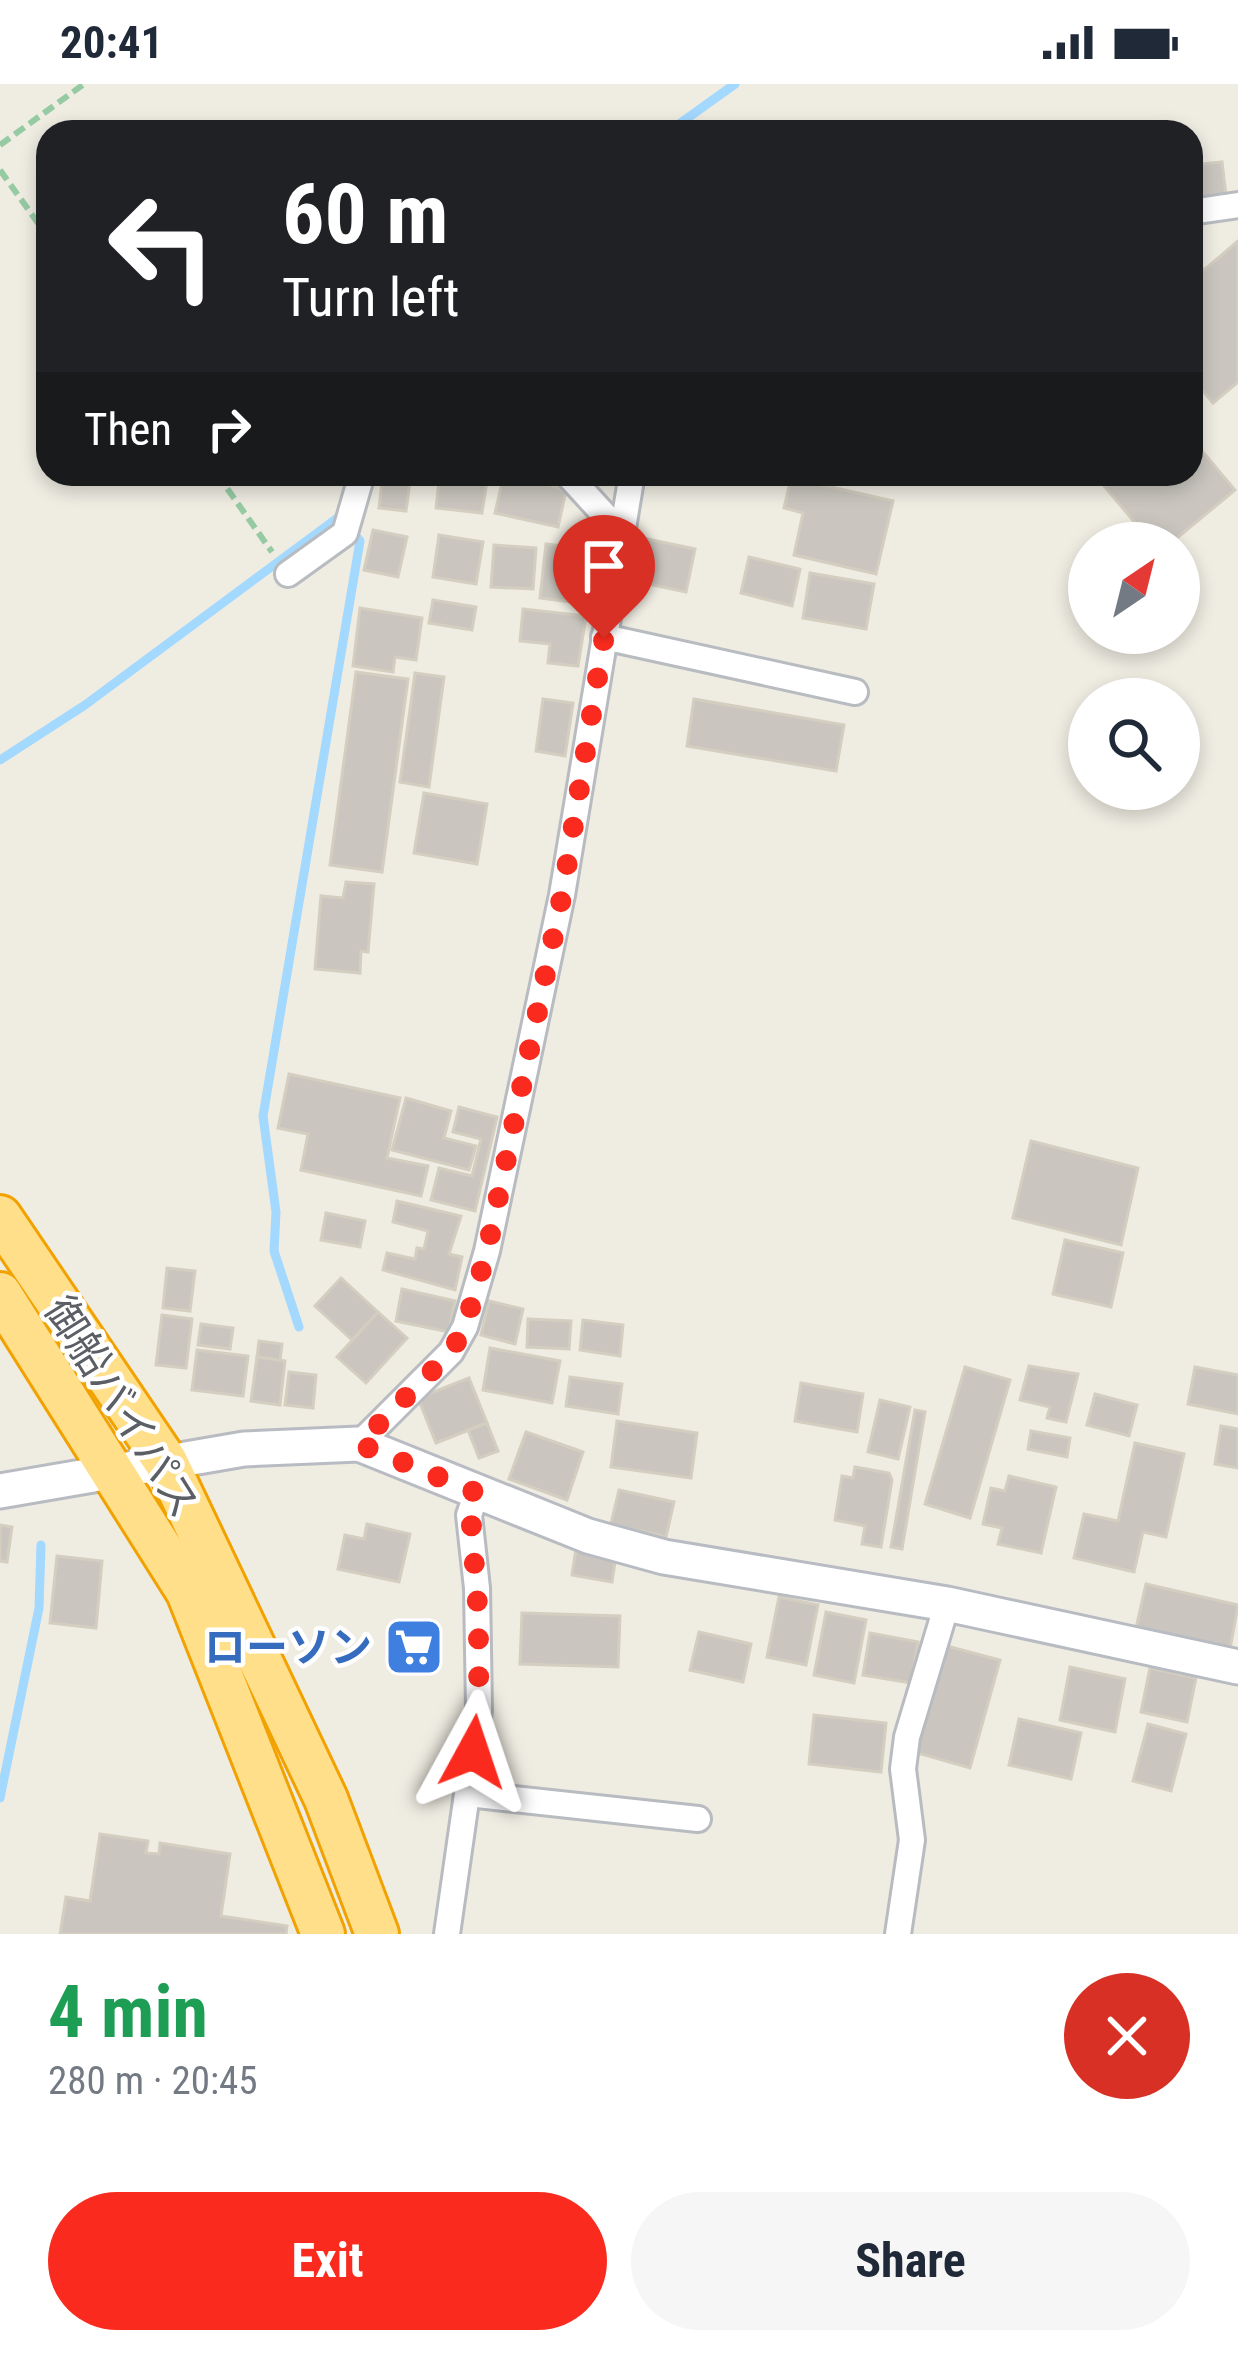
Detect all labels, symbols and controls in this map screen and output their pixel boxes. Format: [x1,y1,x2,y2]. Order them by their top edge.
text: 20:41 [60,16,163,69]
text: 60 m [282,165,449,264]
icon: left [84,168,240,324]
text: Turn left [282,266,459,329]
icon: right [196,396,262,462]
text: Then [84,403,172,456]
pin [553,515,655,638]
north arrow [1068,522,1200,654]
map controls [1068,522,1200,810]
icon: arrive [571,533,637,599]
button: search [1068,678,1200,810]
street label: 御船バイパス [35,1288,209,1526]
supermarket icon: ローソン [383,1616,445,1678]
place label: ローソン [204,1623,372,1672]
position arrow [410,1689,536,1815]
text: 4 min [48,1970,208,2055]
button: close [1064,1973,1190,2099]
text: 280 m · 20:45 [48,2058,258,2104]
button: Exit [48,2192,607,2330]
button: Share [631,2192,1190,2330]

